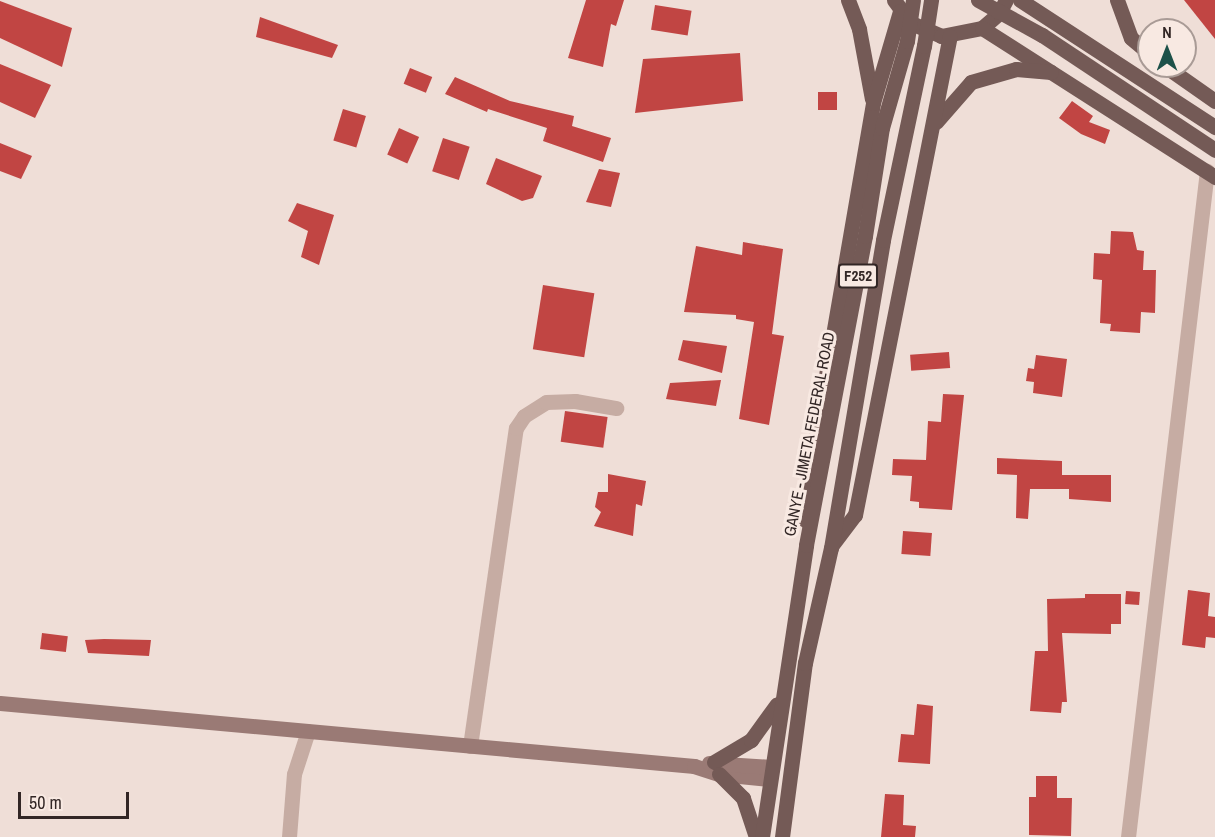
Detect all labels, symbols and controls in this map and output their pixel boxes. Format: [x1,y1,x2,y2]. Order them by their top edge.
north arrow [1137,18,1197,78]
text: N [1162,21,1172,43]
road number: F252 [837,264,879,288]
street label: GANYE - JIMETA FEDERAL ROAD [780,330,838,538]
scale bar [21,780,132,818]
text: 50 m [29,790,62,815]

